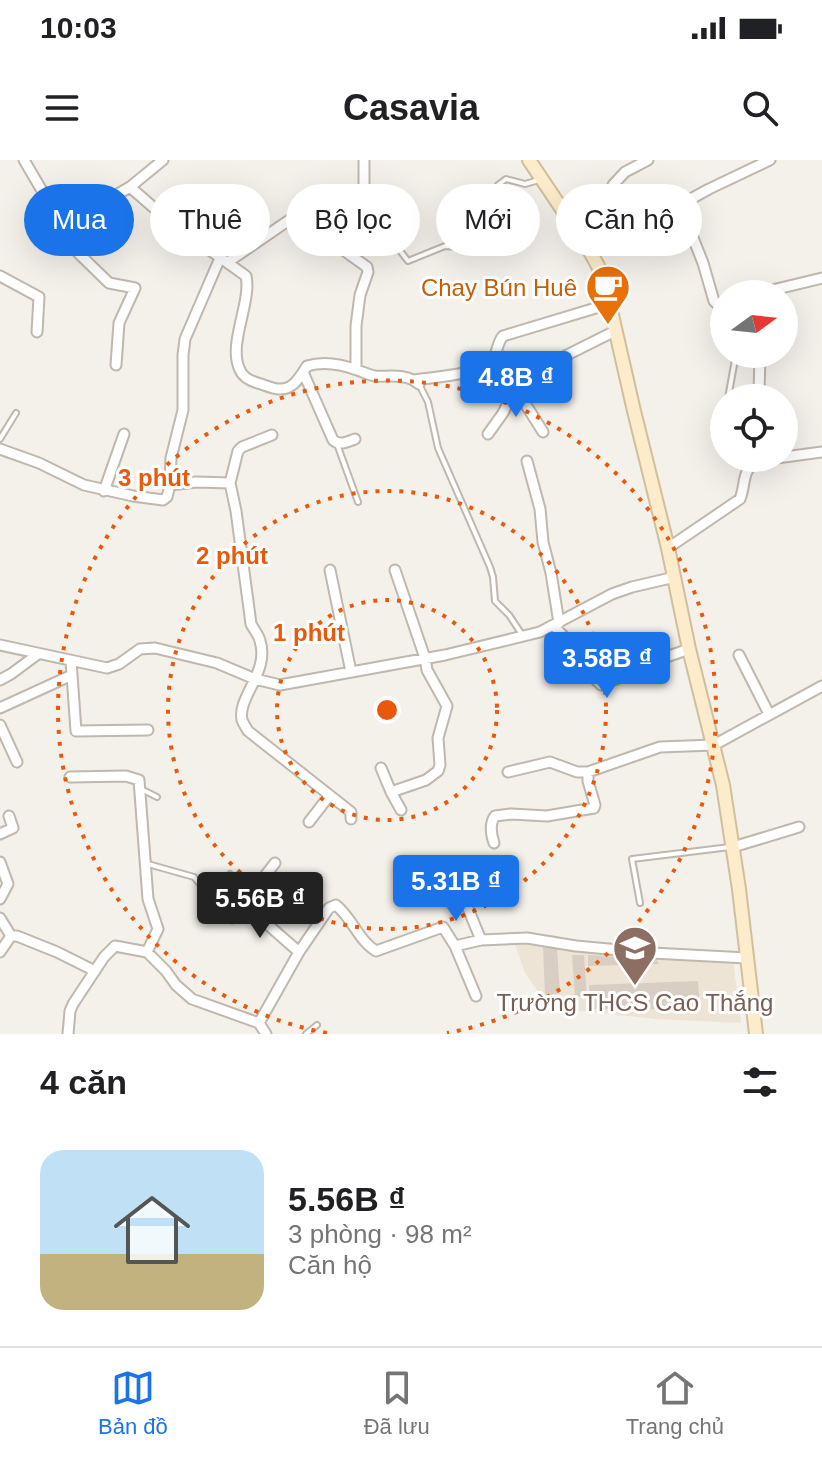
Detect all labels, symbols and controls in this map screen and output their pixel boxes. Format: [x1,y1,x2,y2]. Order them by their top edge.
text: 10:03 [40,11,117,44]
icon: menu [40,86,84,130]
icon: search [738,86,782,130]
text: Casavia [343,87,479,128]
chip: Mua [24,184,134,256]
chip: Thuê [150,184,270,256]
chip: Bộ lọc [286,184,420,256]
chip: Mới [436,184,540,256]
chip: Căn hộ [556,184,702,256]
cafe icon: Chay Bún Huê [584,263,632,326]
place label: Chay Bún Huê [421,274,577,301]
north arrow [710,280,798,368]
map controls [710,280,798,472]
pin: 4.8B ₫ [451,351,581,419]
text: 4.8B ₫ [478,362,554,392]
button: locate [710,384,798,472]
text: 3 phút [118,464,190,491]
text: 2 phút [196,542,268,569]
text: 1 phút [273,619,345,646]
pin: 3.58B ₫ [533,632,681,700]
text: 3.58B ₫ [562,643,652,673]
centre of rings [373,696,401,724]
pin: 5.31B ₫ [382,855,530,923]
text: 5.31B ₫ [411,866,501,896]
pin: 5.56B ₫ [186,872,334,940]
text: 5.56B ₫ [215,883,305,913]
school or university icon: Trường THCS Cao Thắng [611,924,659,987]
place label: Trường THCS Cao Thắng [497,989,773,1016]
icon: filters [738,1060,782,1104]
text: 4 căn [40,1063,127,1101]
text: 5.56B ₫ [288,1180,406,1218]
icon: home [104,1182,200,1278]
text: 3 phòng · 98 m² [288,1219,472,1249]
text: Căn hộ [288,1250,372,1280]
tab: Bản đồ [98,1366,168,1440]
tab: Đã lưu [364,1366,430,1440]
tab: Trang chủ [626,1366,724,1440]

